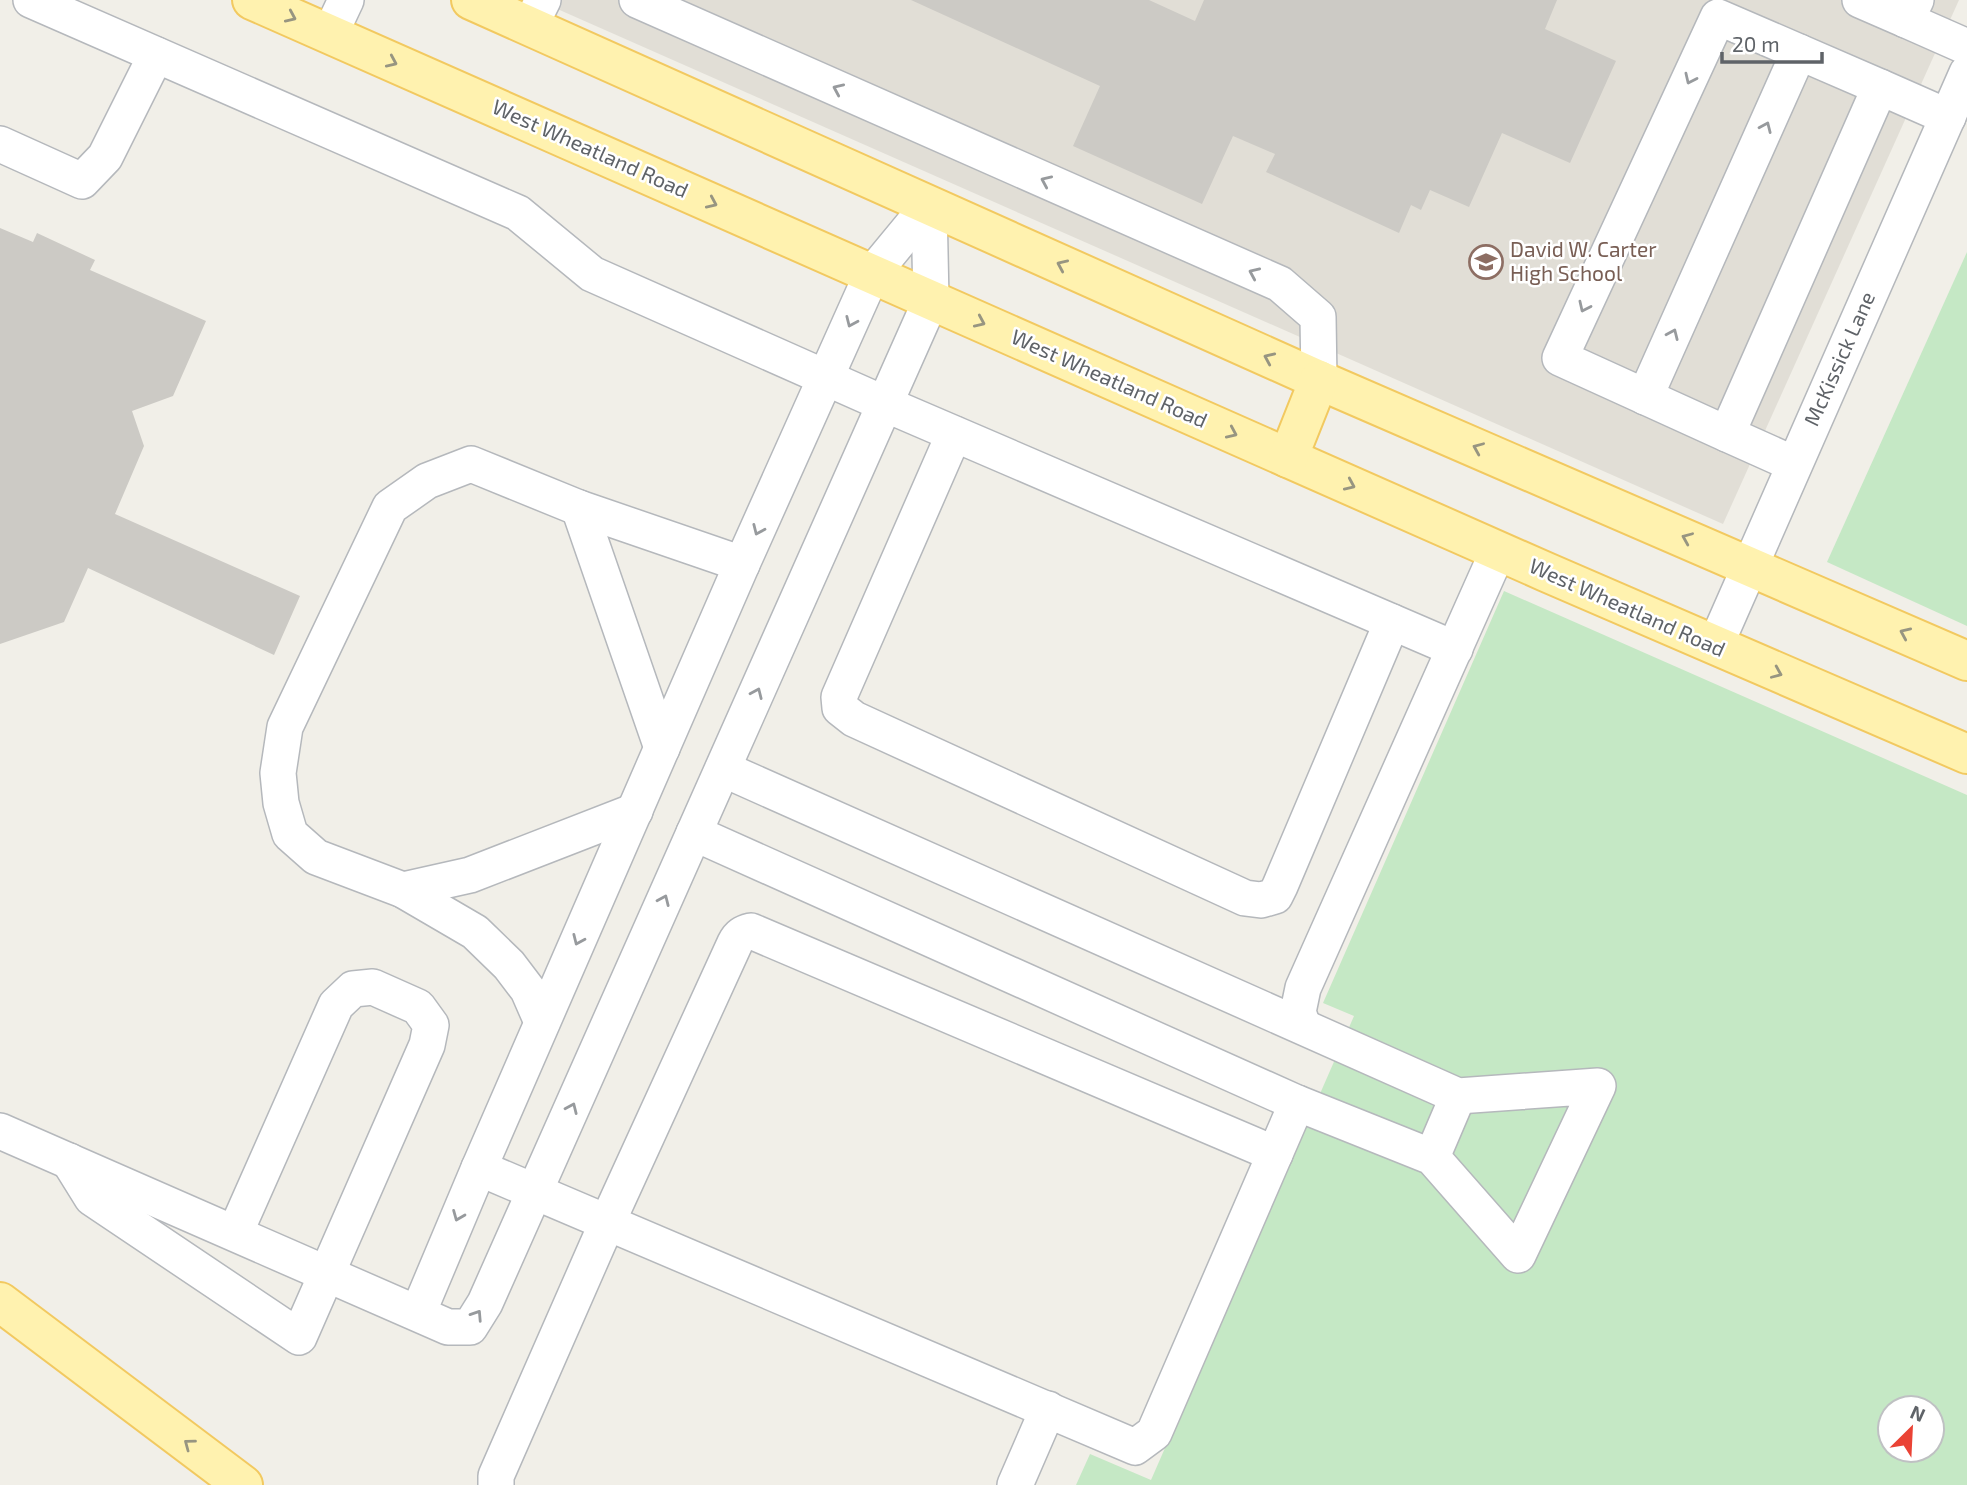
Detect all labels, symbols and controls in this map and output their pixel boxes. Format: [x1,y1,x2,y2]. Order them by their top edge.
one-way arrow [284,9,296,23]
scale bar [1722,21,1822,65]
text: 20 m [1732,31,1780,56]
one-way arrow [385,54,397,68]
one-way arrow [1684,72,1698,84]
one-way arrow [833,83,845,97]
street label: West Wheatland Road [489,93,692,202]
one-way arrow [1758,121,1772,134]
one-way arrow [1041,175,1053,189]
one-way arrow [705,195,718,209]
place label: David W. Carter High School [1510,236,1657,285]
school or university icon: David W. Carter High School [1467,243,1505,281]
one-way arrow [1056,259,1069,273]
one-way arrow [1249,267,1261,281]
street label: McKissick Lane [1798,287,1879,429]
one-way arrow [1578,300,1592,313]
one-way arrow [972,314,985,328]
one-way arrow [845,315,859,327]
street label: West Wheatland Road [1008,323,1211,432]
one-way arrow [1665,329,1679,341]
one-way arrow [1264,352,1276,366]
one-way arrow [1225,425,1238,439]
one-way arrow [1473,443,1485,457]
one-way arrow [1343,477,1355,491]
one-way arrow [752,523,766,535]
one-way arrow [1682,532,1694,546]
street label: West Wheatland Road [1526,552,1729,661]
one-way arrow [1899,627,1912,641]
one-way arrow [1770,665,1783,679]
one-way arrow [749,687,763,700]
one-way arrow [656,895,670,908]
one-way arrow [572,933,586,945]
one-way arrow [564,1103,578,1115]
one-way arrow [453,1210,467,1222]
one-way arrow [469,1310,482,1323]
north arrow [1876,1394,1946,1464]
text: N [1907,1400,1929,1426]
one-way arrow [184,1440,197,1452]

